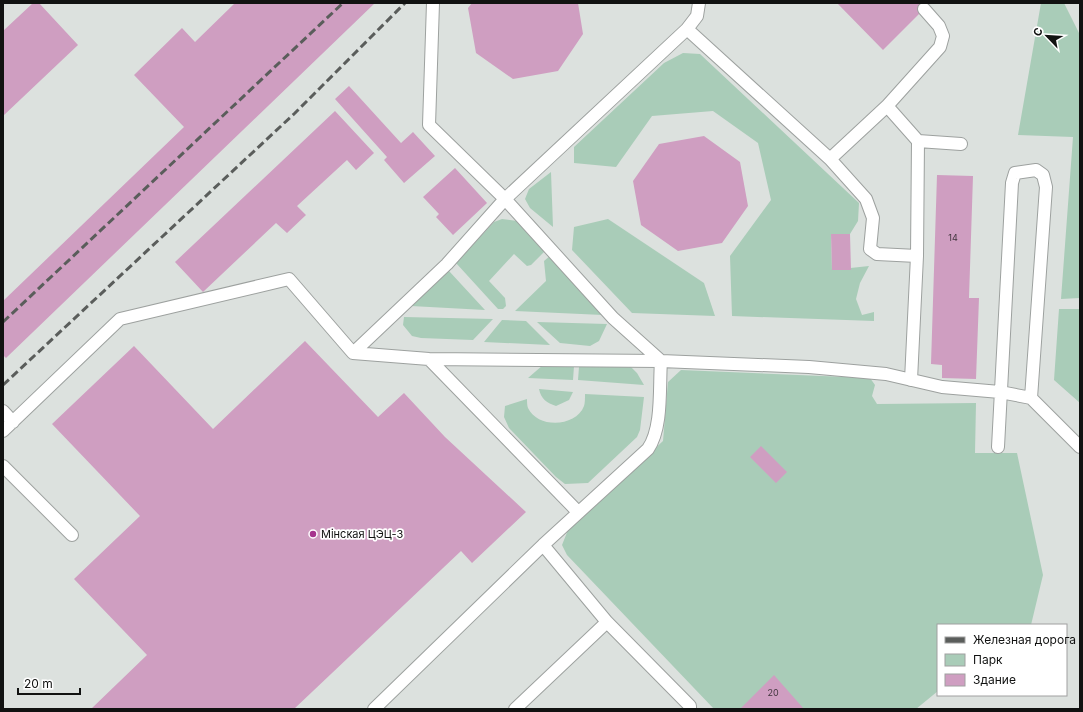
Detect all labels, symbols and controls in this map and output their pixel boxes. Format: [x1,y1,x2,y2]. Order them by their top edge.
north arrow [1027,16,1067,56]
text: С [1030,25,1046,38]
house number: 14 [948,232,958,243]
place label: Мінская ЦЭЦ-3 [321,527,404,541]
marker: Мінская ЦЭЦ-3 [308,529,318,539]
legend [937,624,1067,696]
text: Железная дорога [973,632,1076,647]
text: Парк [973,652,1003,667]
scale bar [18,670,80,696]
text: Здание [973,672,1016,687]
text: 20 m [24,676,53,691]
house number: 20 [767,687,779,698]

